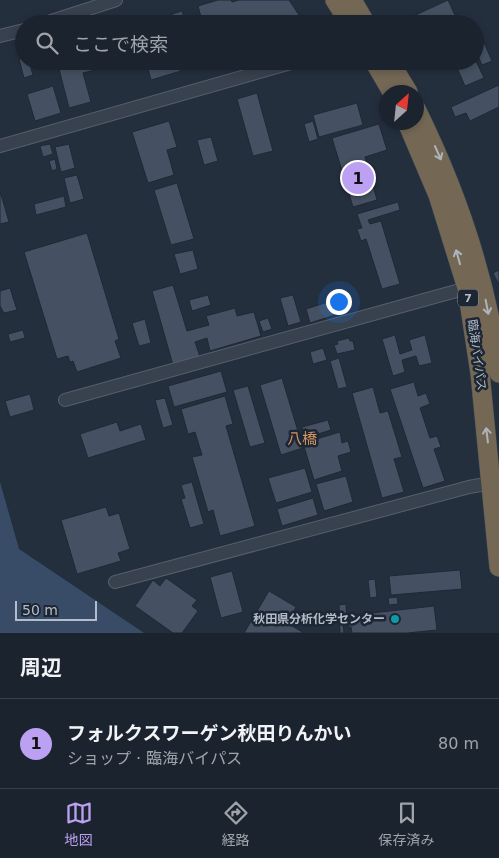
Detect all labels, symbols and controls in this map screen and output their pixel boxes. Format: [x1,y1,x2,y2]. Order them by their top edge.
search box [15,15,484,70]
icon: search [33,29,61,57]
text: ここで検索 [73,33,168,55]
north arrow [379,85,424,130]
one-way arrow [433,145,443,160]
pin: 1 [342,159,374,197]
one-way arrow [453,250,463,266]
your location [326,289,352,315]
road number: 7 [458,290,478,306]
one-way arrow [483,299,492,315]
street label: 臨海バイパス [465,318,489,392]
one-way arrow [482,427,492,443]
district label: 八橋 [287,430,317,448]
scale bar [15,598,98,621]
text: 50 m [22,602,58,618]
place label: 秋田県分析化学センター [253,612,385,626]
marker: 秋田県分析化学センター [389,613,401,625]
text: 周辺 [20,656,62,680]
text: フォルクスワーゲン秋田りんかい [67,722,351,744]
text: 1 [30,734,42,753]
text: 80 m [438,734,479,753]
text: ショップ · 臨海バイパス [67,749,242,768]
tab: 地図 [65,799,93,849]
tab: 経路 [222,799,250,849]
tab: 保存済み [379,799,435,849]

